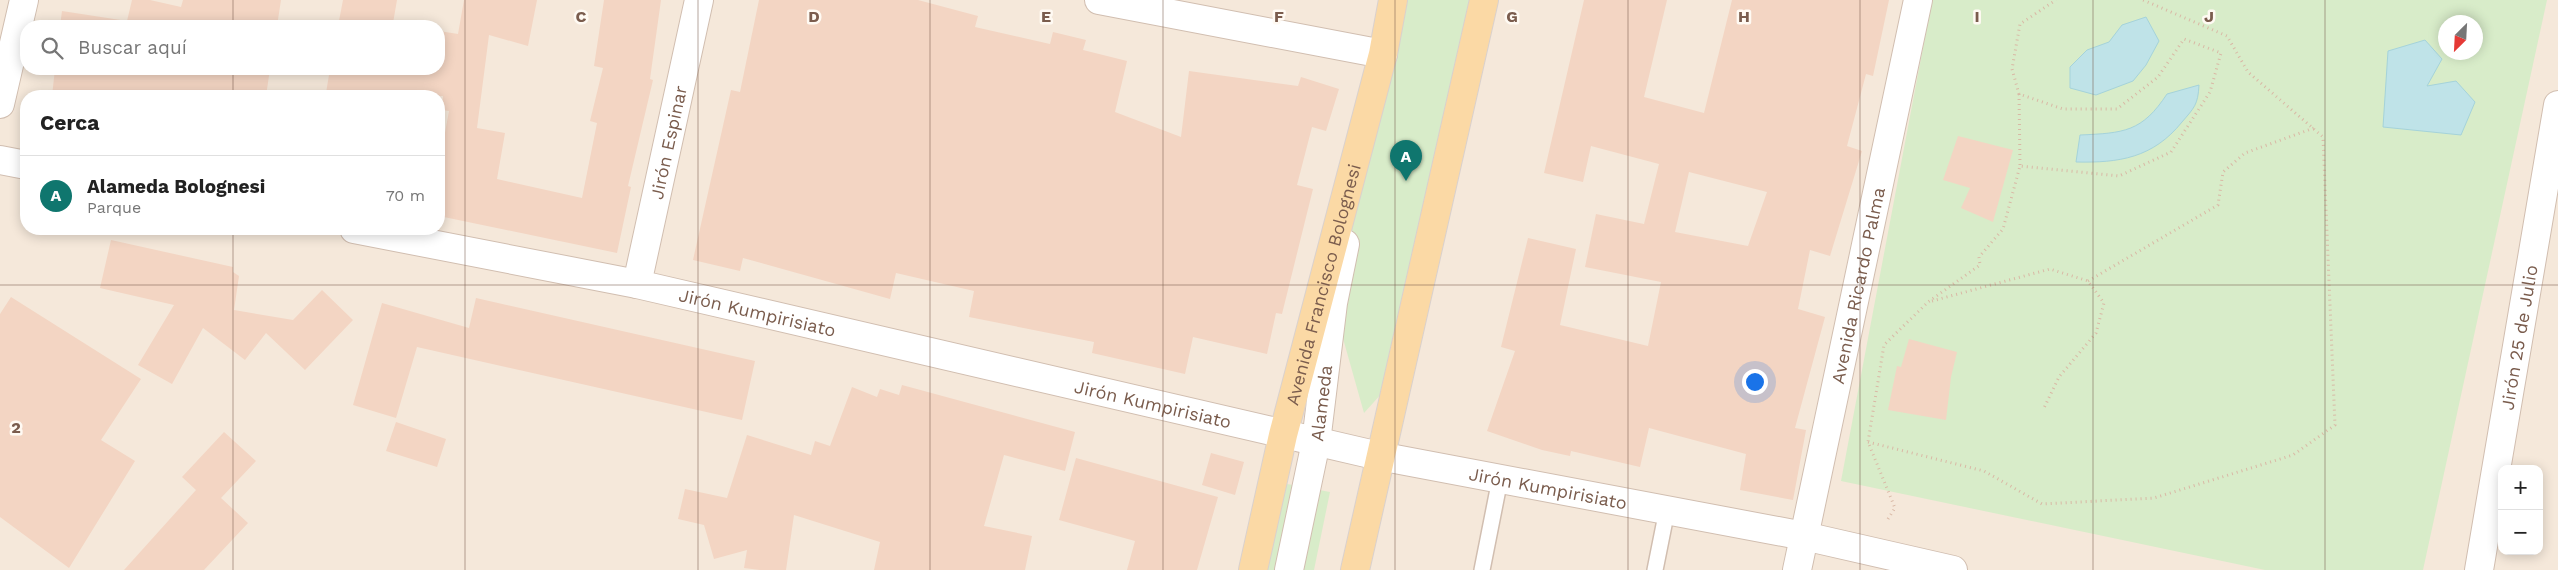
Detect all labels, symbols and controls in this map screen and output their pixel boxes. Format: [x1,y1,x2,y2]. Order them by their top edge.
text: C [576,7,587,26]
text: D [808,7,820,26]
text: E [1041,7,1051,26]
text: F [1274,7,1284,26]
text: G [1506,7,1518,26]
text: H [1738,7,1750,26]
text: I [1974,7,1980,26]
text: J [2204,7,2214,26]
north arrow [2438,15,2483,60]
search box [20,20,445,75]
icon: search [38,34,66,62]
text: Buscar aquí [78,36,187,59]
street label: Jirón Espinar [645,83,691,201]
text: Cerca [40,110,99,135]
pin: A [1390,140,1422,181]
street label: Avenida Francisco Bolognesi [1281,161,1364,407]
text: Alameda Bolognesi [87,175,265,198]
street label: Avenida Ricardo Palma [1826,185,1889,386]
text: A [51,186,61,205]
text: 70 m [386,186,425,205]
text: Parque [87,198,141,217]
street label: Jirón 25 de Julio [2496,263,2541,411]
street label: Jirón Kumpirisiato [677,284,838,340]
street label: Alameda [1306,364,1336,442]
your location [1742,369,1768,395]
street label: Jirón Kumpirisiato [1073,375,1234,432]
text: 2 [11,418,21,437]
street label: Jirón Kumpirisiato [1467,463,1629,513]
map controls [2498,465,2543,555]
button: + [2498,465,2543,510]
button: − [2498,510,2543,555]

